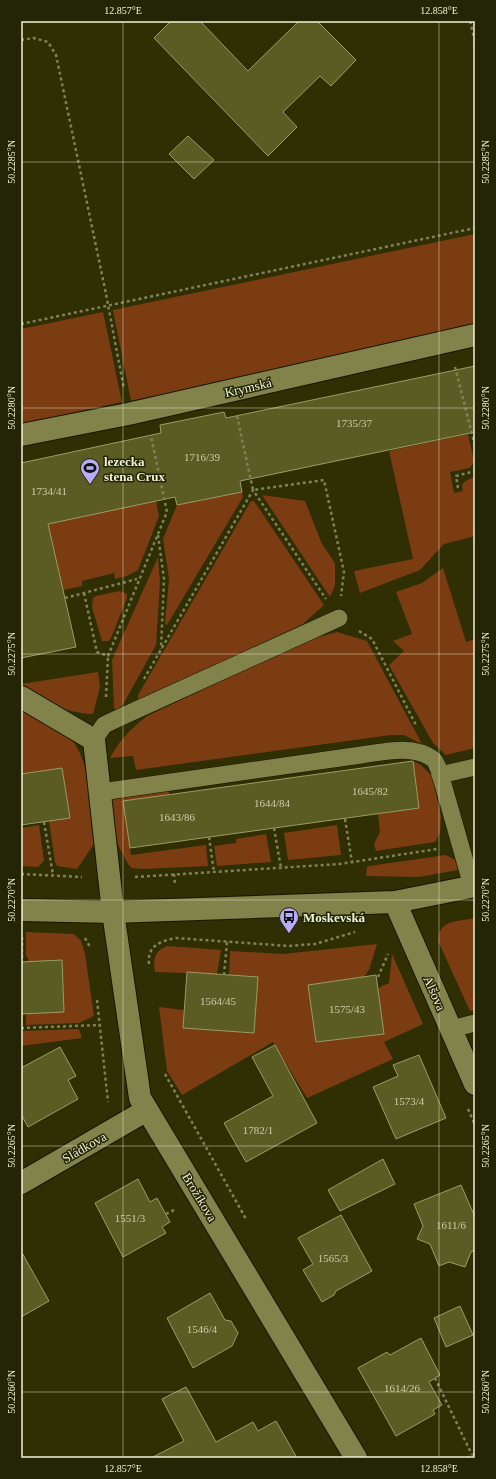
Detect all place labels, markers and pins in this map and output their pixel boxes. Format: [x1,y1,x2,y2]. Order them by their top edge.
place label: lezecka stena Crux [104,454,166,484]
sports icon: lezecka stena Crux [79,457,101,485]
bus stop icon: Moskevská [278,906,300,934]
place label: Moskevská [303,910,366,925]

